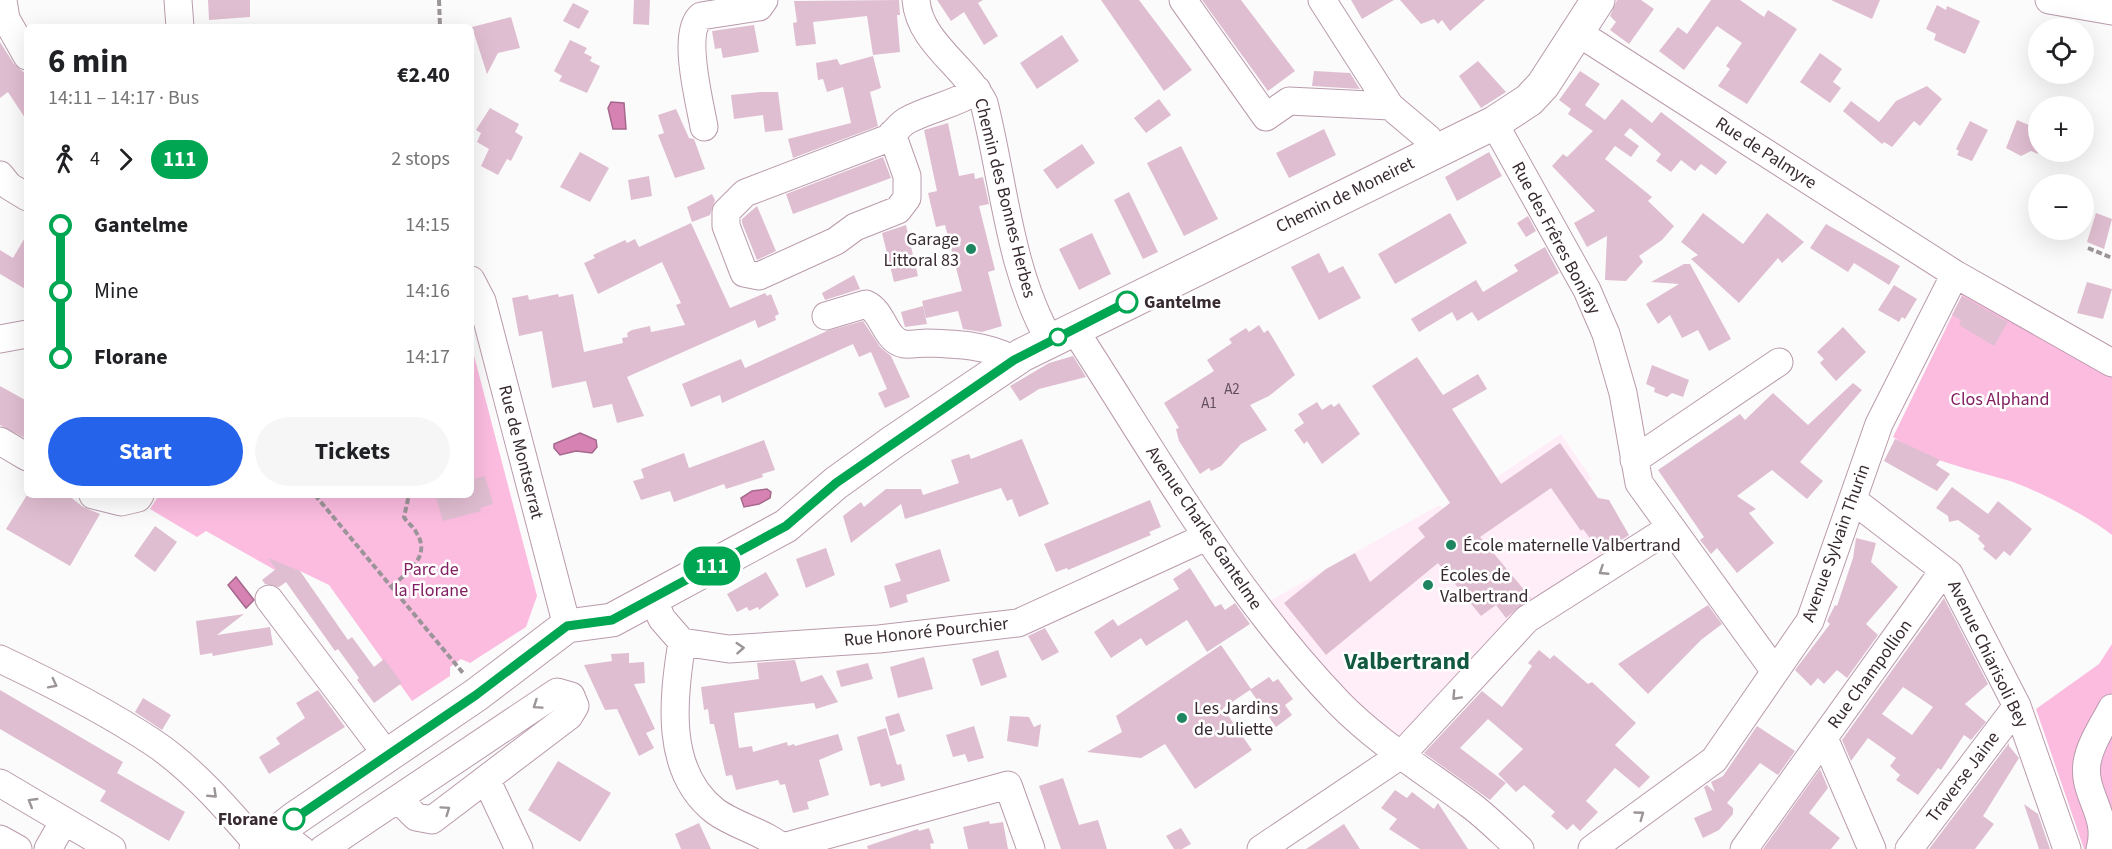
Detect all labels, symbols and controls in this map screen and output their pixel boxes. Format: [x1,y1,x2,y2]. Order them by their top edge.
map controls [2028,18,2094,240]
button: locate [2028,18,2094,84]
text: 6 min [48,38,128,85]
text: €2.40 [397,59,450,91]
text: 14:11 – 14:17 · Bus [48,84,199,112]
street label: Chemin des Bonnes Herbes [968,95,1042,301]
button: + [2028,96,2094,162]
street label: Rue de Palmyre [1710,111,1822,195]
icon: walk [48,143,81,176]
icon: forward [109,143,142,176]
text: 111 [163,144,196,174]
text: 4 [90,145,100,173]
text: 2 stops [391,145,450,173]
street label: Chemin de Moneiret [1272,151,1418,239]
street label: Rue des Frêres Bonifay [1505,157,1607,319]
button: − [2028,174,2094,240]
text: Gantelme [94,209,188,241]
text: 14:15 [405,211,450,239]
place label: Garage Littoral 83 [884,227,959,273]
marker: Garage Littoral 83 [964,242,978,256]
text: Mine [94,275,138,307]
text: 14:16 [405,277,450,305]
place label: Gantelme [1144,290,1221,315]
marker: Gantelme [1116,291,1138,313]
unlabelled marker [1049,328,1067,346]
text: Florane [94,341,168,373]
text: 14:17 [405,343,450,371]
house number: A2 [1224,379,1240,400]
street label: Rue de Montserrat [492,382,550,522]
park label: Clos Alphand [1951,387,2049,412]
house number: A1 [1201,393,1217,414]
button: Start [48,417,243,486]
button: Tickets [255,417,450,486]
street label: Avenue Charles Gantelme [1140,441,1268,615]
street label: Avenue Sylvain Thurin [1796,461,1876,625]
place label: École maternelle Valbertrand [1463,533,1681,558]
marker: École maternelle Valbertrand [1444,538,1458,552]
line badge: 111 [678,546,746,586]
text: 111 [695,551,729,581]
park label: Parc de la Florane [394,557,468,603]
place label: Écoles de Valbertrand [1440,563,1528,609]
one-way arrow [1599,564,1610,575]
street label: Avenue Chiarisoli Bey [1941,576,2035,732]
marker: Écoles de Valbertrand [1421,578,1435,592]
street label: Rue Honoré Pourchier [843,611,1010,653]
street label: Rue Champollion [1822,614,1918,734]
one-way arrow [736,641,745,654]
district label: Valbertrand [1343,644,1470,679]
one-way arrow [46,677,57,689]
one-way arrow [1452,690,1463,700]
place label: Les Jardins de Juliette [1194,696,1278,742]
one-way arrow [533,698,544,709]
marker: Les Jardins de Juliette [1175,711,1189,725]
street label: Traverse Jaine [1920,726,2006,828]
one-way arrow [206,787,216,798]
one-way arrow [28,797,38,809]
one-way arrow [439,806,450,817]
place label: Florane [218,807,278,832]
marker: Florane [283,808,305,830]
one-way arrow [1633,811,1644,822]

